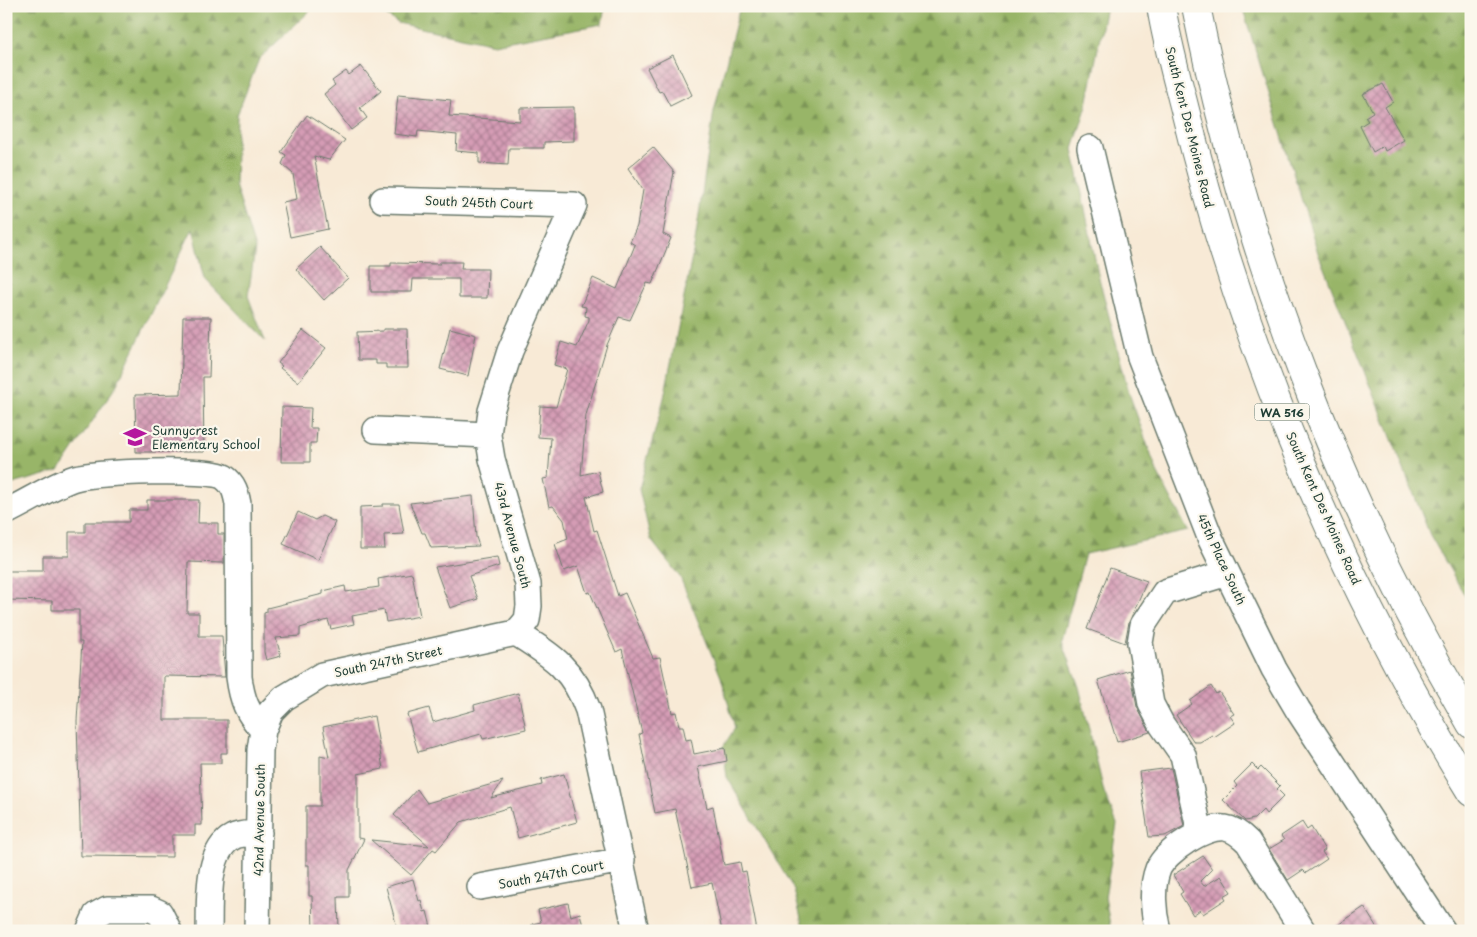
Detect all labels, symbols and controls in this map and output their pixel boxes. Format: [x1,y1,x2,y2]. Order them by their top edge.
street label: South Kent Des Moines Road [1161,45,1219,209]
street label: South 245th Court [425,191,533,213]
road number: WA 516 [1254,404,1310,421]
place label: Sunnycrest Elementary School [152,421,260,453]
school or university icon: Sunnycrest Elementary School [122,424,148,450]
street label: South Kent Des Moines Road [1282,429,1366,587]
street label: 43rd Avenue South [490,480,536,590]
street label: 45th Place South [1193,511,1251,607]
street label: South 247th Street [332,641,444,681]
street label: 42nd Avenue South [249,764,269,876]
street label: South 247th Court [497,855,605,893]

